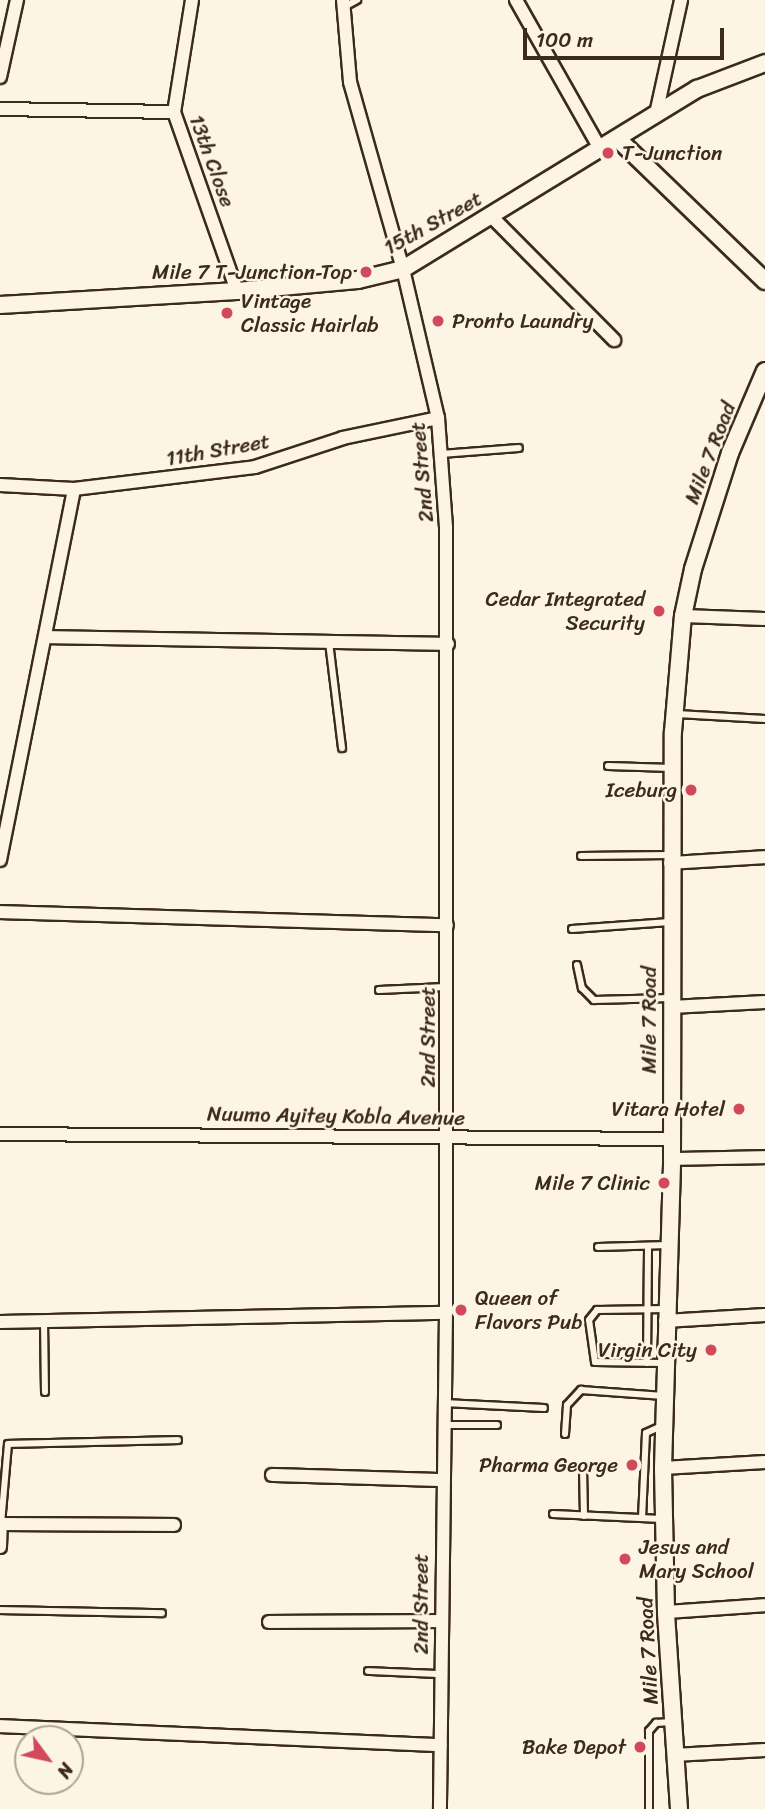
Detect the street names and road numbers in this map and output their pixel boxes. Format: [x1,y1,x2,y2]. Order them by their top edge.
street label: 13th Close [184,111,240,211]
street label: 15th Street [379,186,487,260]
street label: Mile 7 Road [679,398,741,508]
street label: 2nd Street [405,421,439,523]
street label: 11th Street [164,429,272,471]
street label: Mile 7 Road [636,966,662,1074]
street label: 2nd Street [415,987,441,1087]
street label: Nuumo Ayitey Kobla Avenue [206,1101,466,1131]
street label: 2nd Street [408,1554,434,1654]
street label: Mile 7 Road [633,1597,663,1705]

